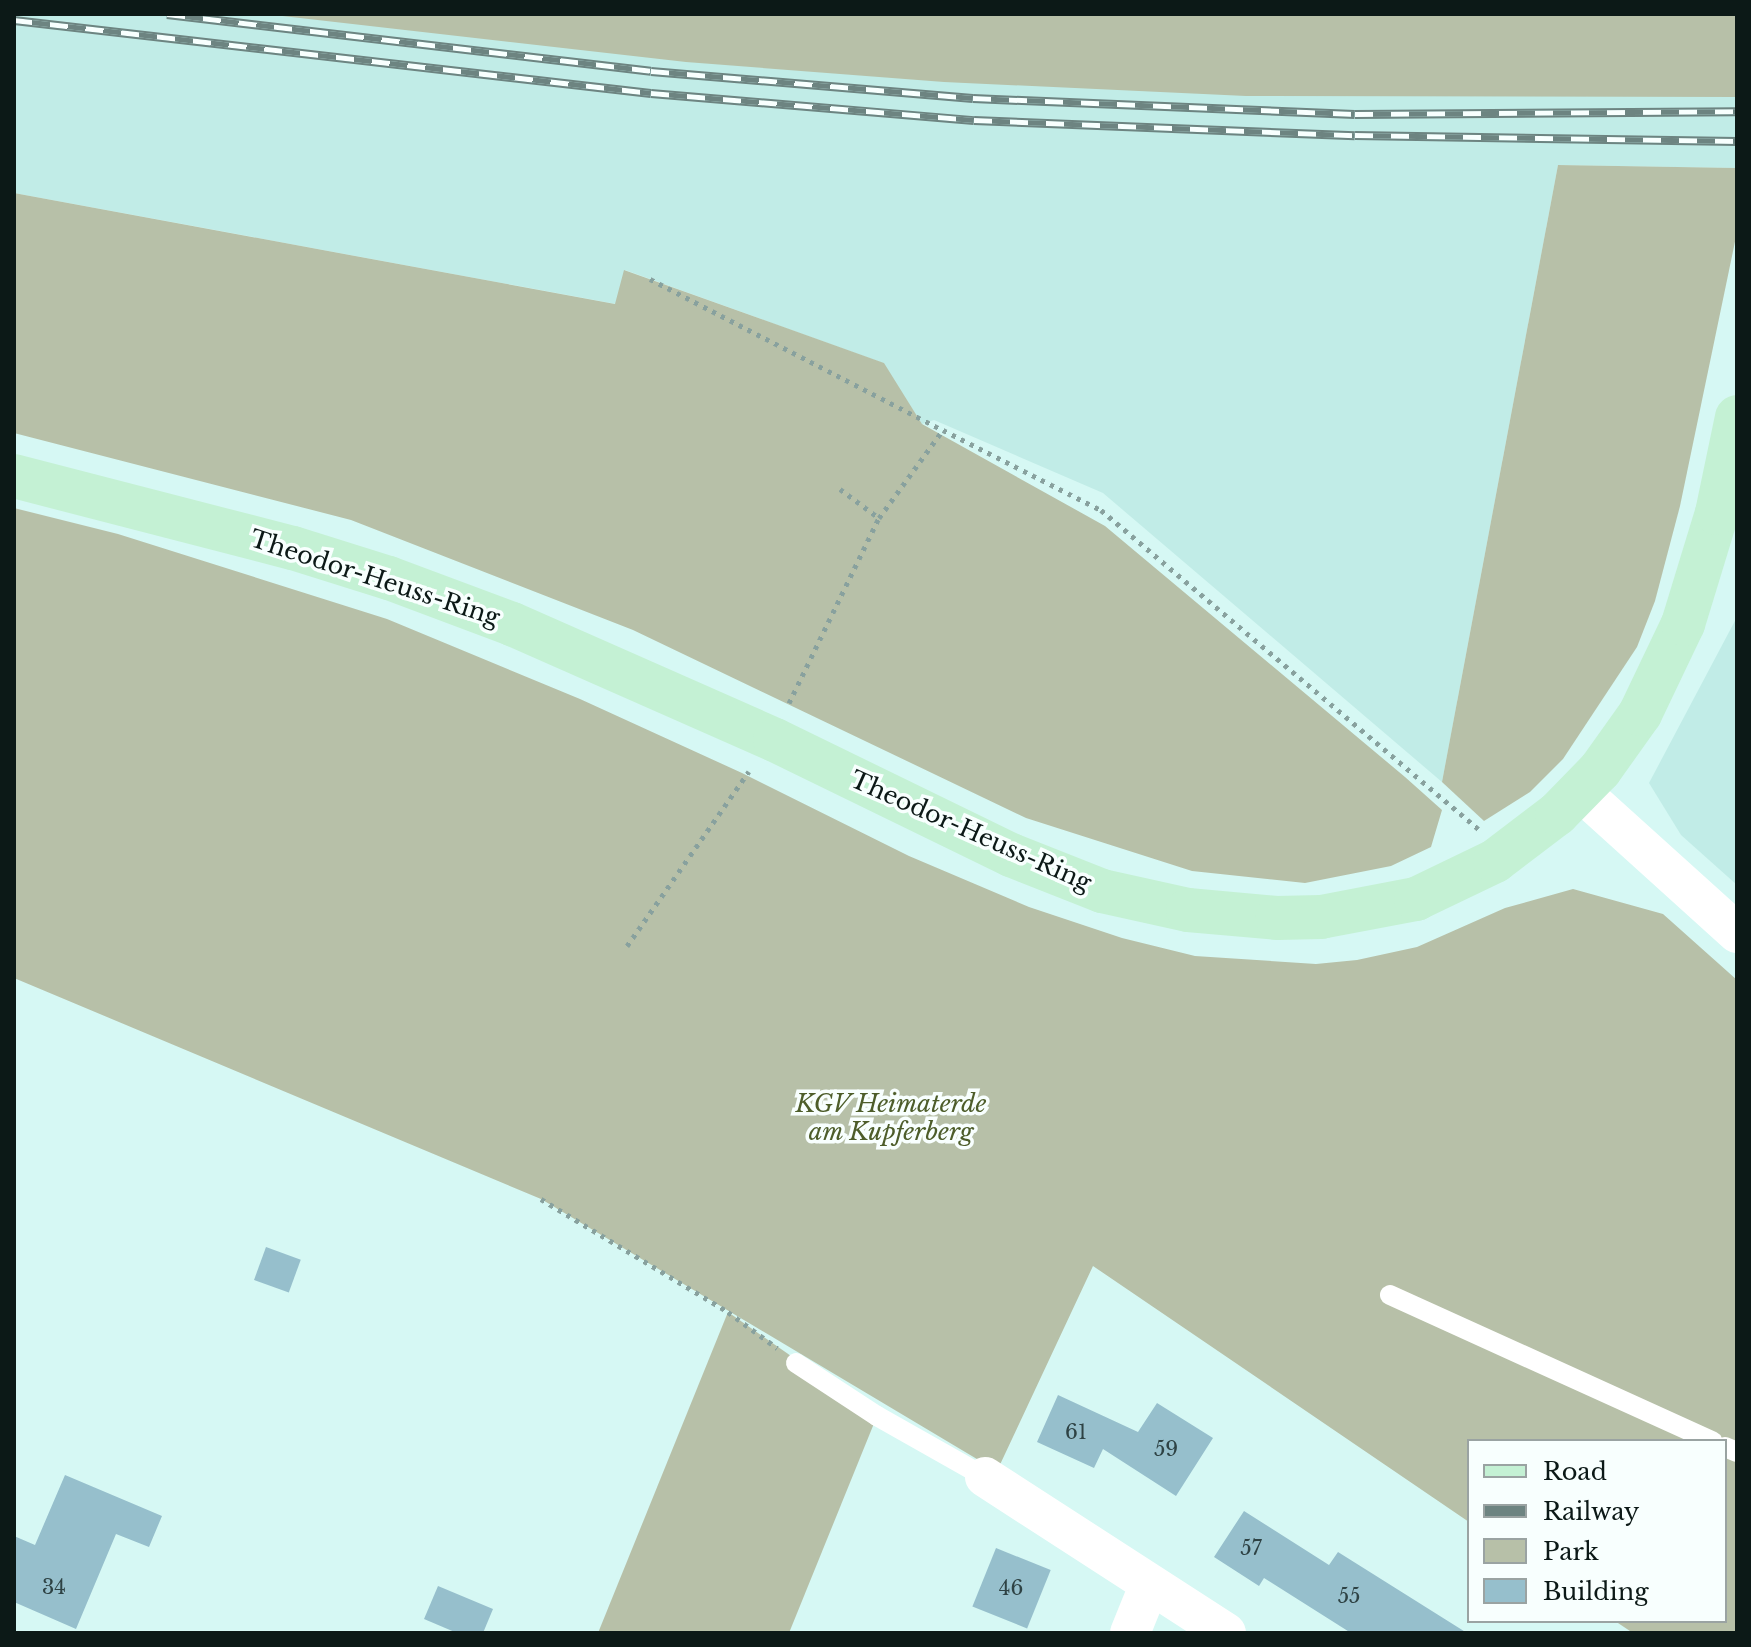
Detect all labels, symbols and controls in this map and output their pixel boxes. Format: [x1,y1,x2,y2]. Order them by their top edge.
street label: Theodor-Heuss-Ring [247,524,503,632]
street label: Theodor-Heuss-Ring [846,765,1096,897]
park label: KGV Heimaterde am Kupferberg [795,1090,987,1146]
house number: 61 [1065,1420,1087,1444]
house number: 59 [1154,1437,1178,1461]
legend [1467,1439,1727,1623]
text: Road [1543,1457,1607,1486]
text: Railway [1543,1497,1639,1526]
house number: 57 [1240,1536,1262,1560]
text: Park [1543,1537,1599,1566]
house number: 34 [42,1575,66,1599]
house number: 46 [999,1576,1023,1600]
text: Building [1543,1577,1649,1606]
house number: 55 [1338,1584,1360,1608]

